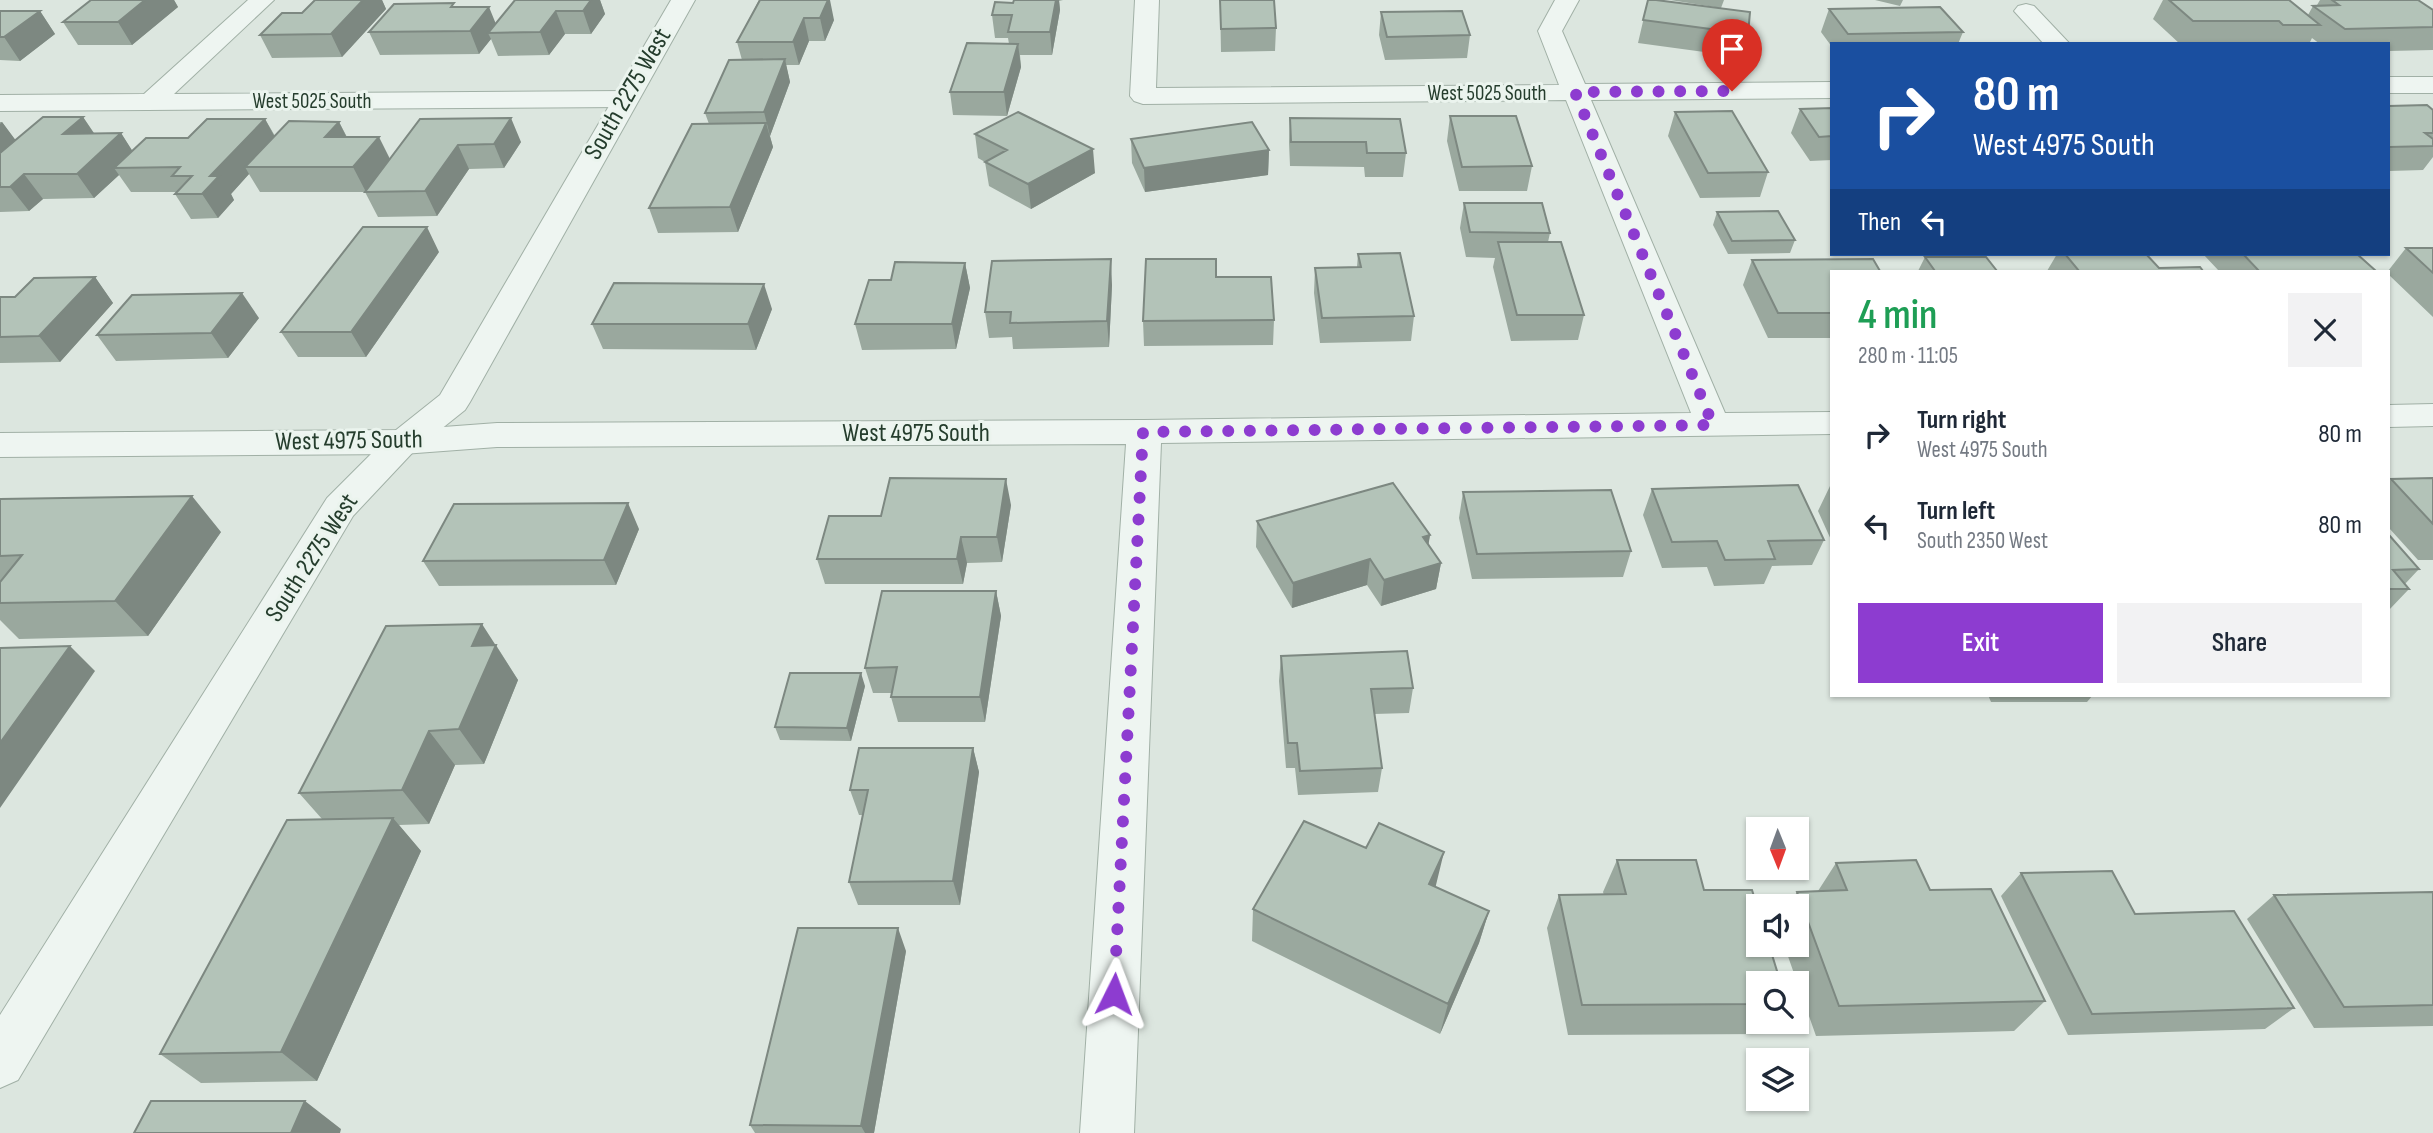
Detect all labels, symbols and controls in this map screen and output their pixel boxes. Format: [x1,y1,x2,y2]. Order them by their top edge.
pin [1702,19,1762,91]
street label: South 2275 West [578,23,678,165]
icon: arrive [1713,30,1751,68]
text: 80 m [1973,66,2060,125]
icon: right [1858,70,1949,161]
street label: West 5025 South [1427,81,1547,106]
street label: West 5025 South [252,89,372,114]
text: West 4975 South [1973,126,2155,165]
icon: left [1915,203,1953,241]
text: Then [1858,207,1901,238]
text: 4 min [1858,290,1937,341]
button: close [2288,293,2362,367]
text: 280 m · 11:05 [1858,342,1958,370]
text: Turn right [1917,405,2006,436]
icon: right [1858,416,1896,454]
street label: West 4975 South [842,418,990,449]
text: 80 m [2318,419,2362,450]
street label: West 4975 South [275,424,423,458]
text: West 4975 South [1917,436,2048,464]
street label: South 2275 West [259,488,365,628]
text: Turn left [1917,496,1995,527]
icon: left [1858,507,1896,545]
text: 80 m [2318,510,2362,541]
text: South 2350 West [1917,527,2048,555]
button: Exit [1858,603,2103,683]
button: Share [2117,603,2362,683]
north arrow [1746,817,1810,880]
map controls [1746,817,1809,1111]
button: sound [1746,894,1809,957]
position arrow [1077,957,1151,1031]
button: search [1746,971,1809,1034]
button: layers [1746,1048,1809,1111]

